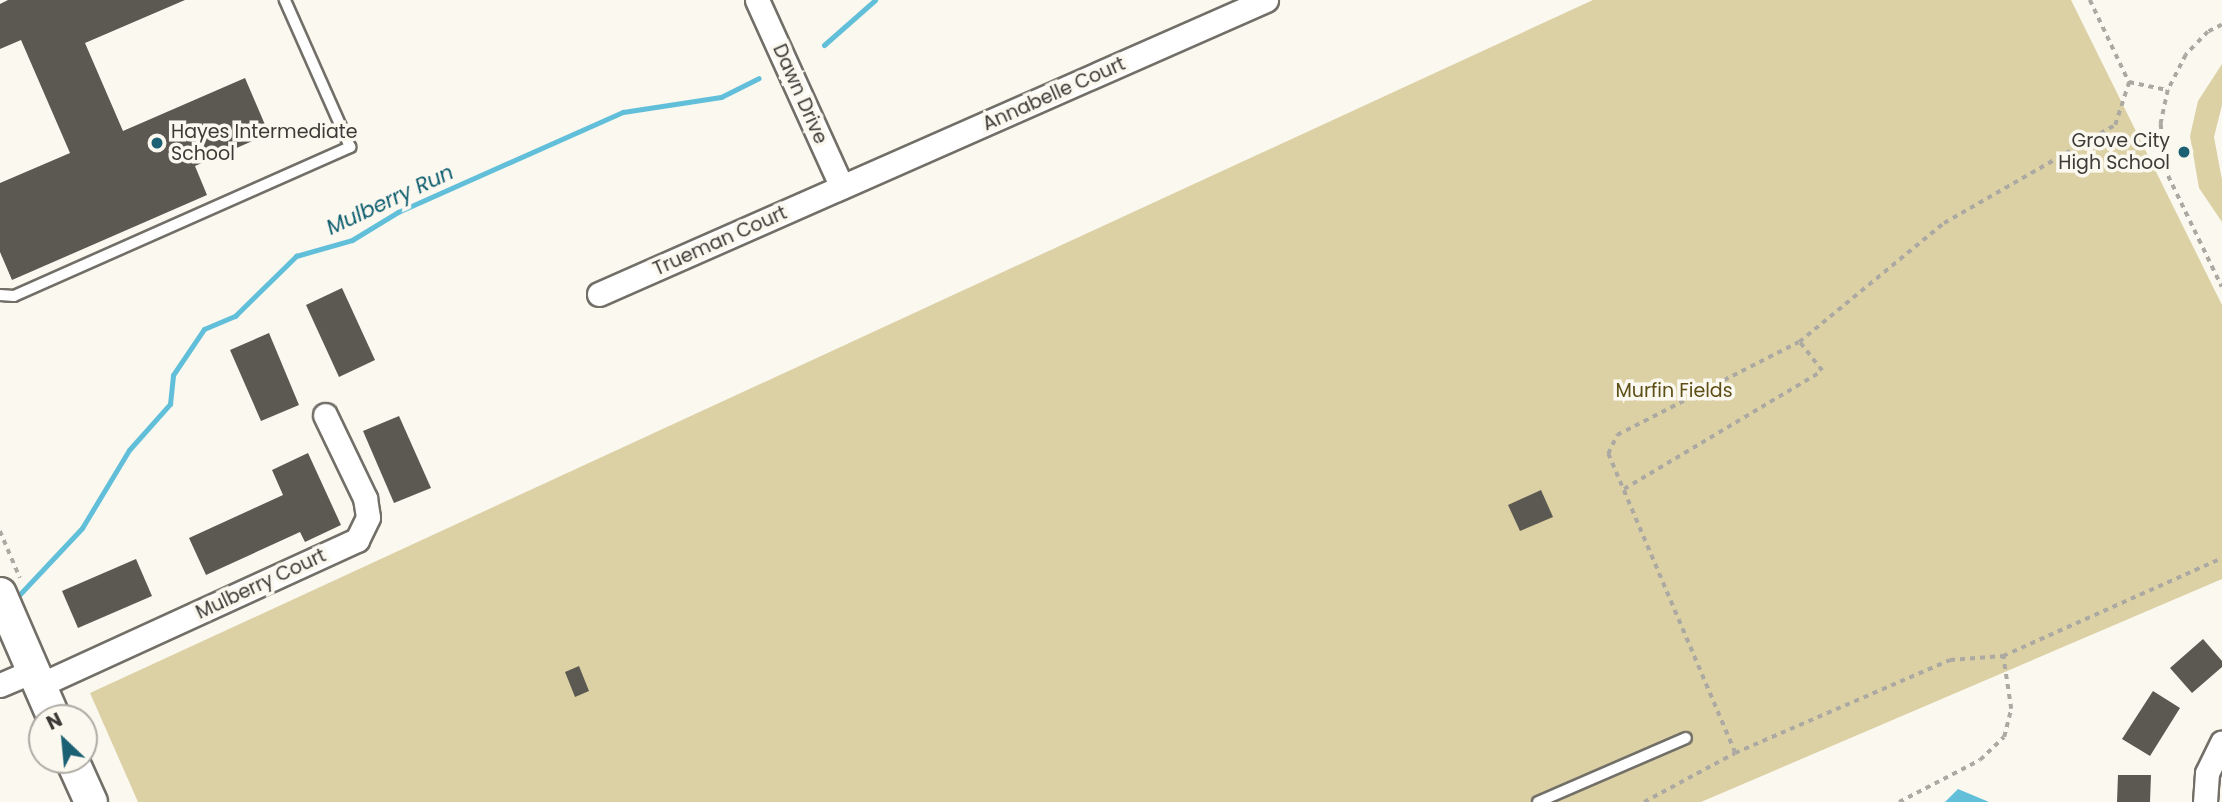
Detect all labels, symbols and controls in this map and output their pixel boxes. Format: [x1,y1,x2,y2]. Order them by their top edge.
street label: Dawn Drive [768,41,832,147]
street label: Annabelle Court [979,52,1129,136]
place label: Hayes Intermediate School [171,121,357,165]
place label: Grove City High School [2058,130,2170,174]
marker: Hayes Intermediate School [149,135,165,151]
marker: Grove City High School [2176,144,2192,160]
water label: Mulberry Run [322,160,458,240]
street label: Trueman Court [650,201,790,281]
park label: Murfin Fields [1615,380,1733,402]
street label: Mulberry Court [192,544,330,624]
north arrow [28,704,98,774]
text: N [42,706,67,737]

